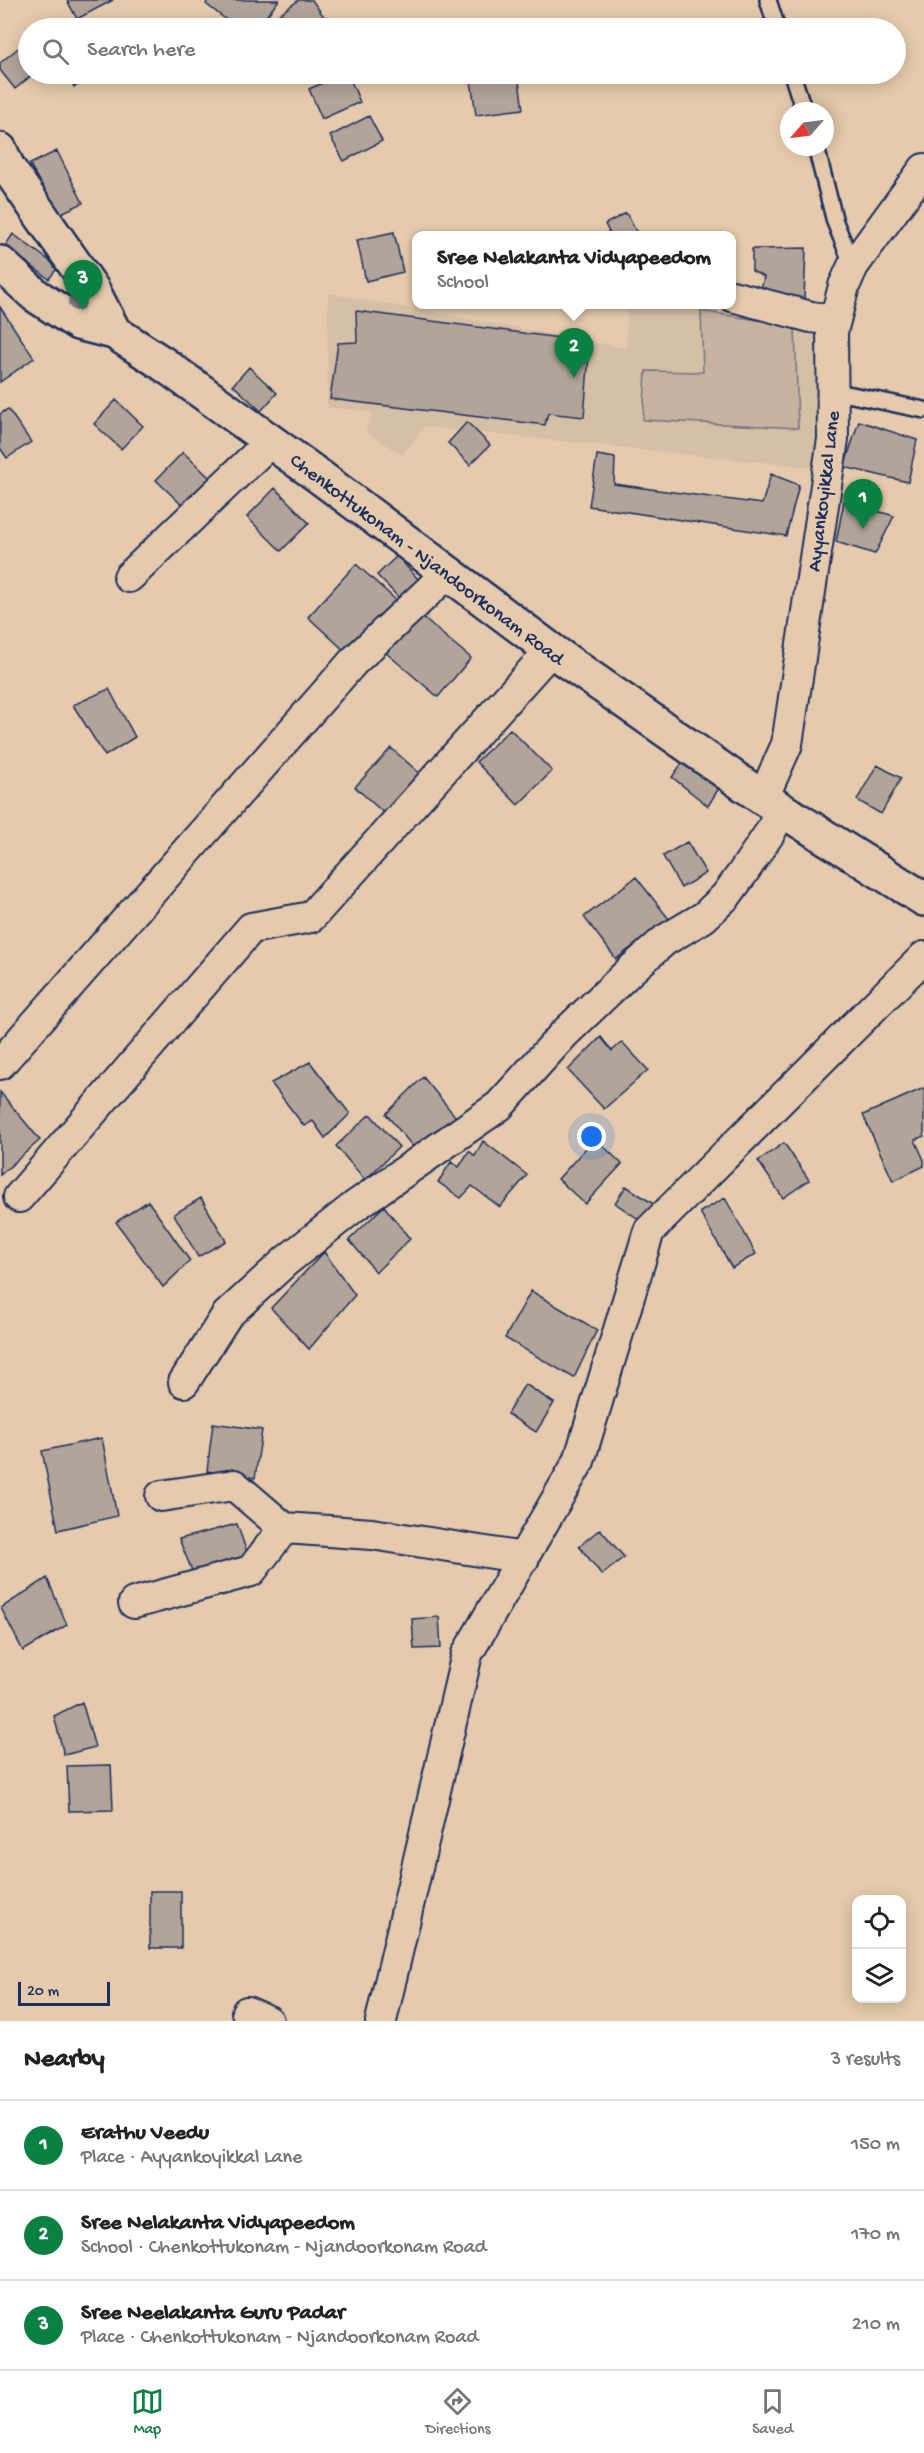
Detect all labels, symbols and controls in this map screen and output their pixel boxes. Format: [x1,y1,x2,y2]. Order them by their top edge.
search box [18,18,906,84]
icon: search [39,35,72,68]
text: Search here [87,38,195,64]
north arrow [780,102,834,156]
popup [412,231,736,309]
text: Sree Nelakanta Vidyapeedom [437,246,711,272]
pin: 3 [64,260,103,310]
text: School [437,272,489,295]
pin: 2 [554,328,594,378]
street label: Ayyankoyikkal Lane [804,409,847,573]
street label: Chenkottukonam - Njandoorkonam Road [284,450,570,673]
pin: 1 [844,480,882,529]
your location [577,1122,606,1151]
map controls [852,1895,906,2003]
button: locate [852,1895,906,1949]
button: layers [852,1949,906,2003]
scale bar [18,1979,110,2006]
text: 20 m [27,1983,59,2002]
text: Nearby [24,2045,105,2076]
text: 3 results [831,2049,900,2072]
text: Erathu Veedu [81,2121,209,2147]
text: 1 [39,2134,48,2157]
text: 150 m [851,2134,900,2157]
text: Place · Ayyankoyikkal Lane [81,2147,302,2170]
text: Sree Nelakanta Vidyapeedom [81,2211,355,2237]
text: 2 [39,2224,48,2247]
text: 170 m [851,2224,900,2247]
text: School · Chenkottukonam - Njandoorkonam Road [81,2237,487,2260]
text: Sree Neelakanta Guru Padar [81,2301,345,2327]
text: 3 [38,2314,49,2337]
text: 210 m [852,2314,900,2337]
text: Place · Chenkottukonam - Njandoorkonam Road [81,2327,478,2350]
tab: Map [131,2385,164,2440]
tab: Directions [425,2385,491,2440]
tab: Saved [752,2385,793,2440]

